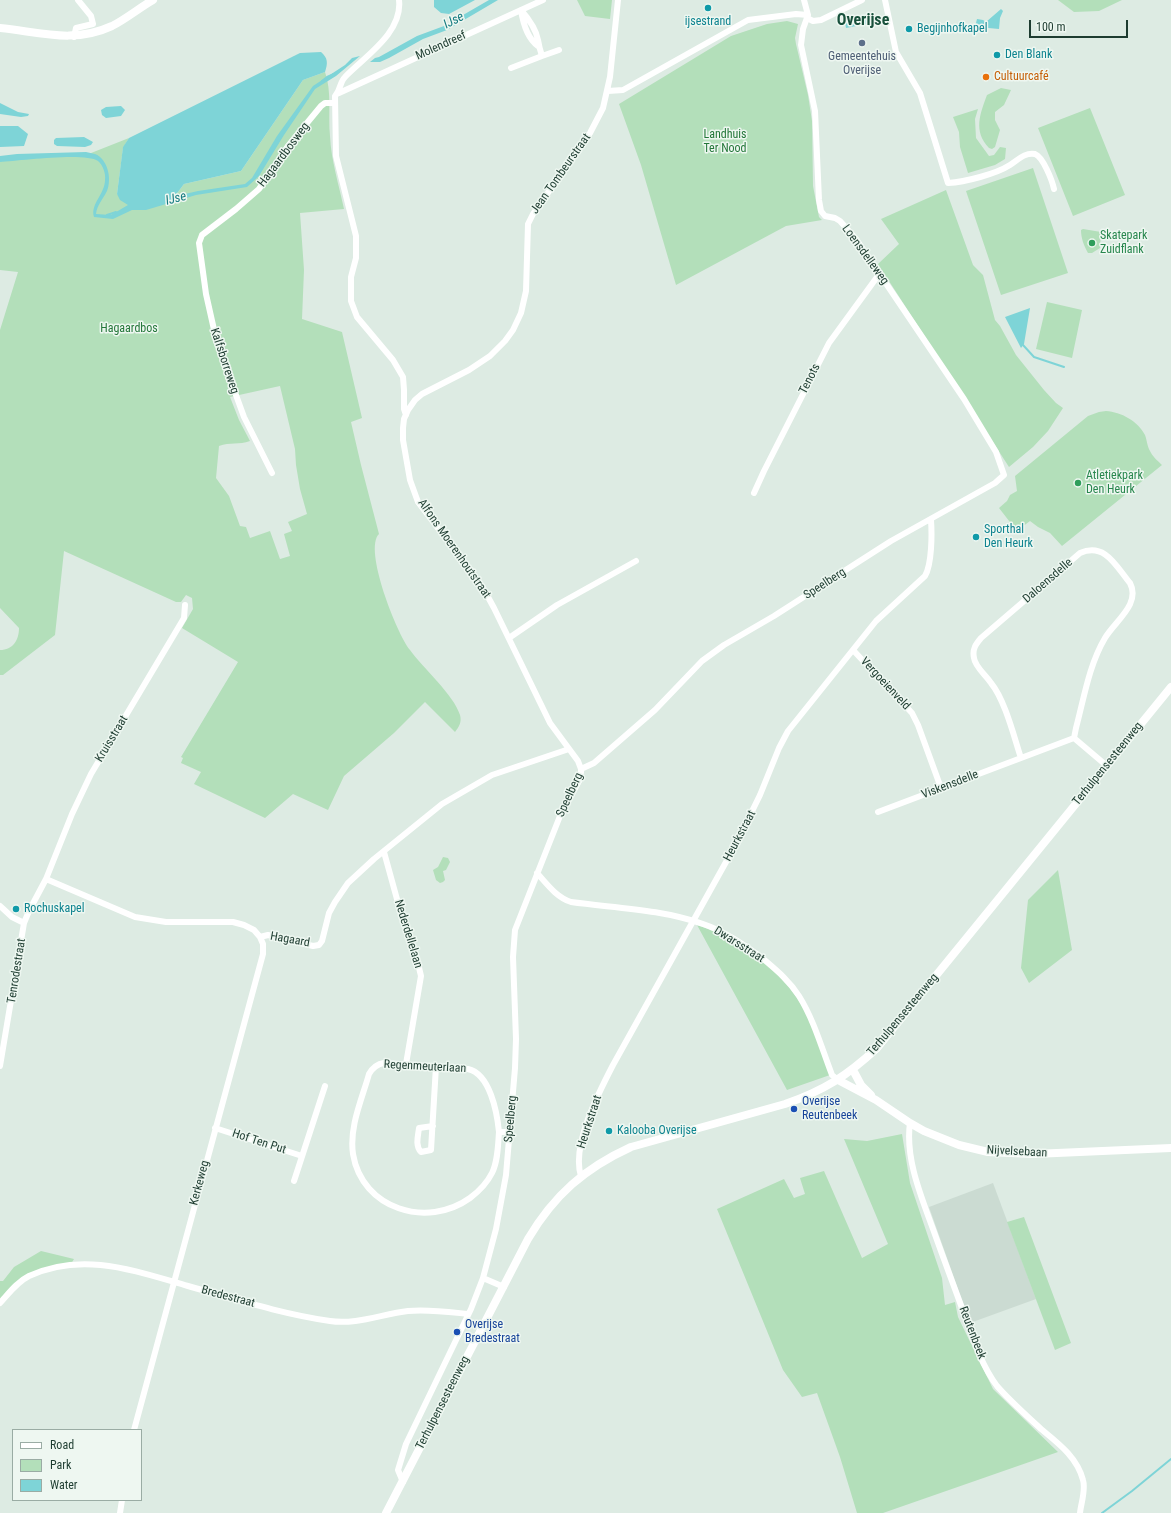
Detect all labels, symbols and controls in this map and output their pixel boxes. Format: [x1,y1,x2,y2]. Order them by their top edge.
marker: ijsestrand [703,3,713,13]
water label: IJse [441,9,467,33]
district label: Overijse [837,11,889,31]
scale bar [1031,12,1130,38]
place label: ijsestrand [685,15,731,29]
text: 100 m [1036,20,1066,34]
place label: Begijnhofkapel [917,22,987,36]
marker: Begijnhofkapel [904,24,914,34]
street label: Molendreef [413,28,469,64]
marker: Gemeentehuis Overijse [857,38,867,48]
place label: Den Blank [1005,48,1052,62]
place label: Gemeentehuis Overijse [828,50,896,78]
marker: Den Blank [992,50,1002,60]
place label: Cultuurcafé [994,70,1049,84]
marker: Cultuurcafé [981,72,991,82]
street label: Hagaardbosweg [255,120,313,190]
park label: Landhuis Ter Nood [703,128,747,156]
street label: Jean Tombeurstraat [528,131,594,217]
water label: IJse [164,189,188,209]
street label: Loensdelleweg [838,222,892,288]
place label: Skatepark Zuidflank [1100,229,1147,257]
marker: Skatepark Zuidflank [1087,238,1097,248]
park label: Hagaardbos [100,322,158,336]
street label: Kalfsborreweg [207,326,241,396]
street label: Tenots [796,361,824,397]
place label: Atletiekpark Den Heurk [1086,469,1143,497]
marker: Atletiekpark Den Heurk [1073,478,1083,488]
street label: Alfons Moerenhoutstraat [414,497,494,601]
place label: Sporthal Den Heurk [984,523,1033,551]
marker: Sporthal Den Heurk [971,532,981,542]
street label: Daloensdelle [1020,556,1076,606]
street label: Speelberg [801,565,849,603]
street label: Vergoeienveld [857,655,913,713]
street label: Kruisstraat [93,713,131,765]
street label: Terhulpensesteenweg [1070,719,1146,809]
street label: Viskensdelle [919,768,981,802]
street label: Speelberg [554,771,586,819]
street label: Heurkstraat [721,808,759,864]
street label: Nederdellelaan [391,898,425,970]
place label: Rochuskapel [24,902,84,916]
marker: Rochuskapel [11,904,21,914]
street label: Dwarsstraat [711,924,767,966]
street label: Hagaard [269,929,311,951]
street label: Tenrodestraat [5,937,29,1005]
street label: Terhulpensesteenweg [864,971,942,1059]
street label: Regenmeuterlaan [383,1058,467,1076]
street label: Heurkstraat [575,1093,605,1151]
street label: Speelberg [502,1095,520,1143]
place label: Overijse Reutenbeek [802,1095,857,1123]
marker: Overijse Reutenbeek [789,1104,799,1114]
place label: Kalooba Overijse [617,1124,697,1138]
marker: Kalooba Overijse [604,1126,614,1136]
street label: Hof Ten Put [230,1127,288,1157]
street label: Nijvelsebaan [986,1143,1048,1161]
street label: Kerkeweg [187,1159,213,1207]
street label: Bredestraat [200,1283,256,1311]
street label: Reutenbeek [955,1305,989,1361]
place label: Overijse Bredestraat [465,1318,520,1346]
marker: Overijse Bredestraat [452,1327,462,1337]
street label: Terhulpensesteenweg [413,1354,473,1452]
legend [12,1429,142,1501]
text: Road [50,1438,74,1452]
text: Park [50,1458,71,1472]
text: Water [50,1478,78,1492]

